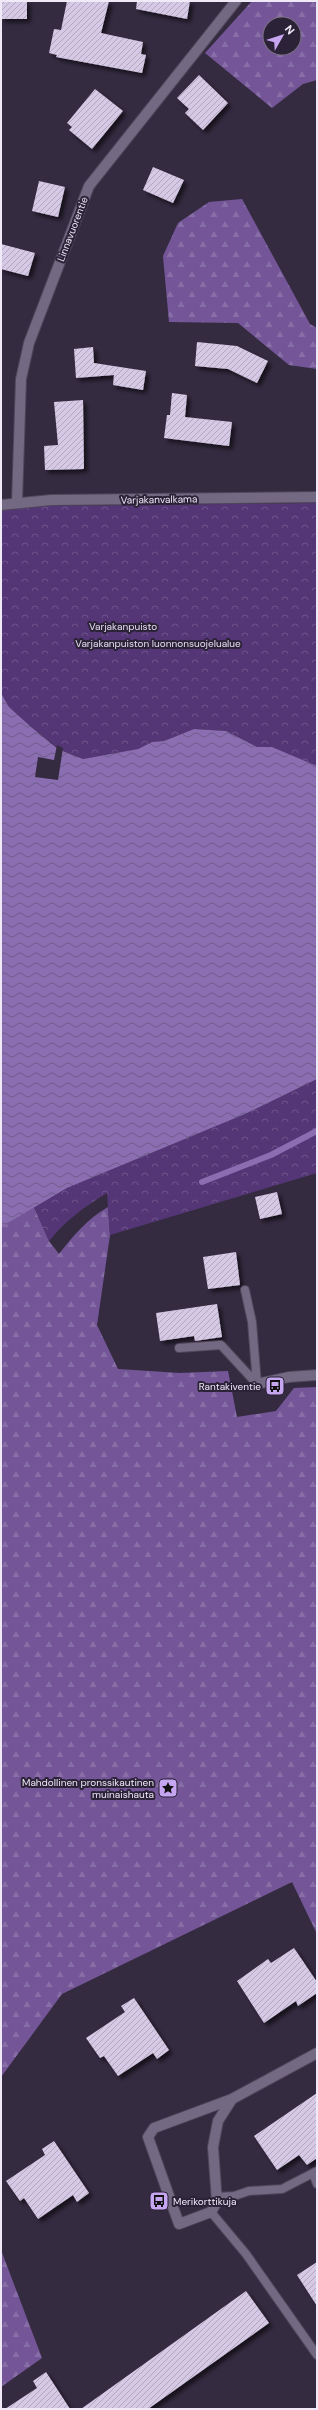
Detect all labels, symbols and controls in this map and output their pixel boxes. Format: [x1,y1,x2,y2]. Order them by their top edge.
north arrow [262,16,302,56]
text: N [282,22,298,37]
street label: Linnavuorentie [54,195,91,263]
street label: Varjakanvalkama [121,492,197,507]
park label: Varjakanpuisto [89,620,157,633]
park label: Varjakanpuiston luonnonsuojelualue [75,637,241,650]
bus stop icon: Rantakiventie [264,1375,286,1397]
place label: Rantakiventie [199,1380,261,1393]
place label: Mahdollinen pronssikautinen muinaishauta [22,1776,154,1801]
place icon: Mahdollinen pronssikautinen muinaishauta [157,1777,179,1799]
bus stop icon: Merikorttikuja [148,2190,170,2212]
place label: Merikorttikuja [173,2195,236,2208]

